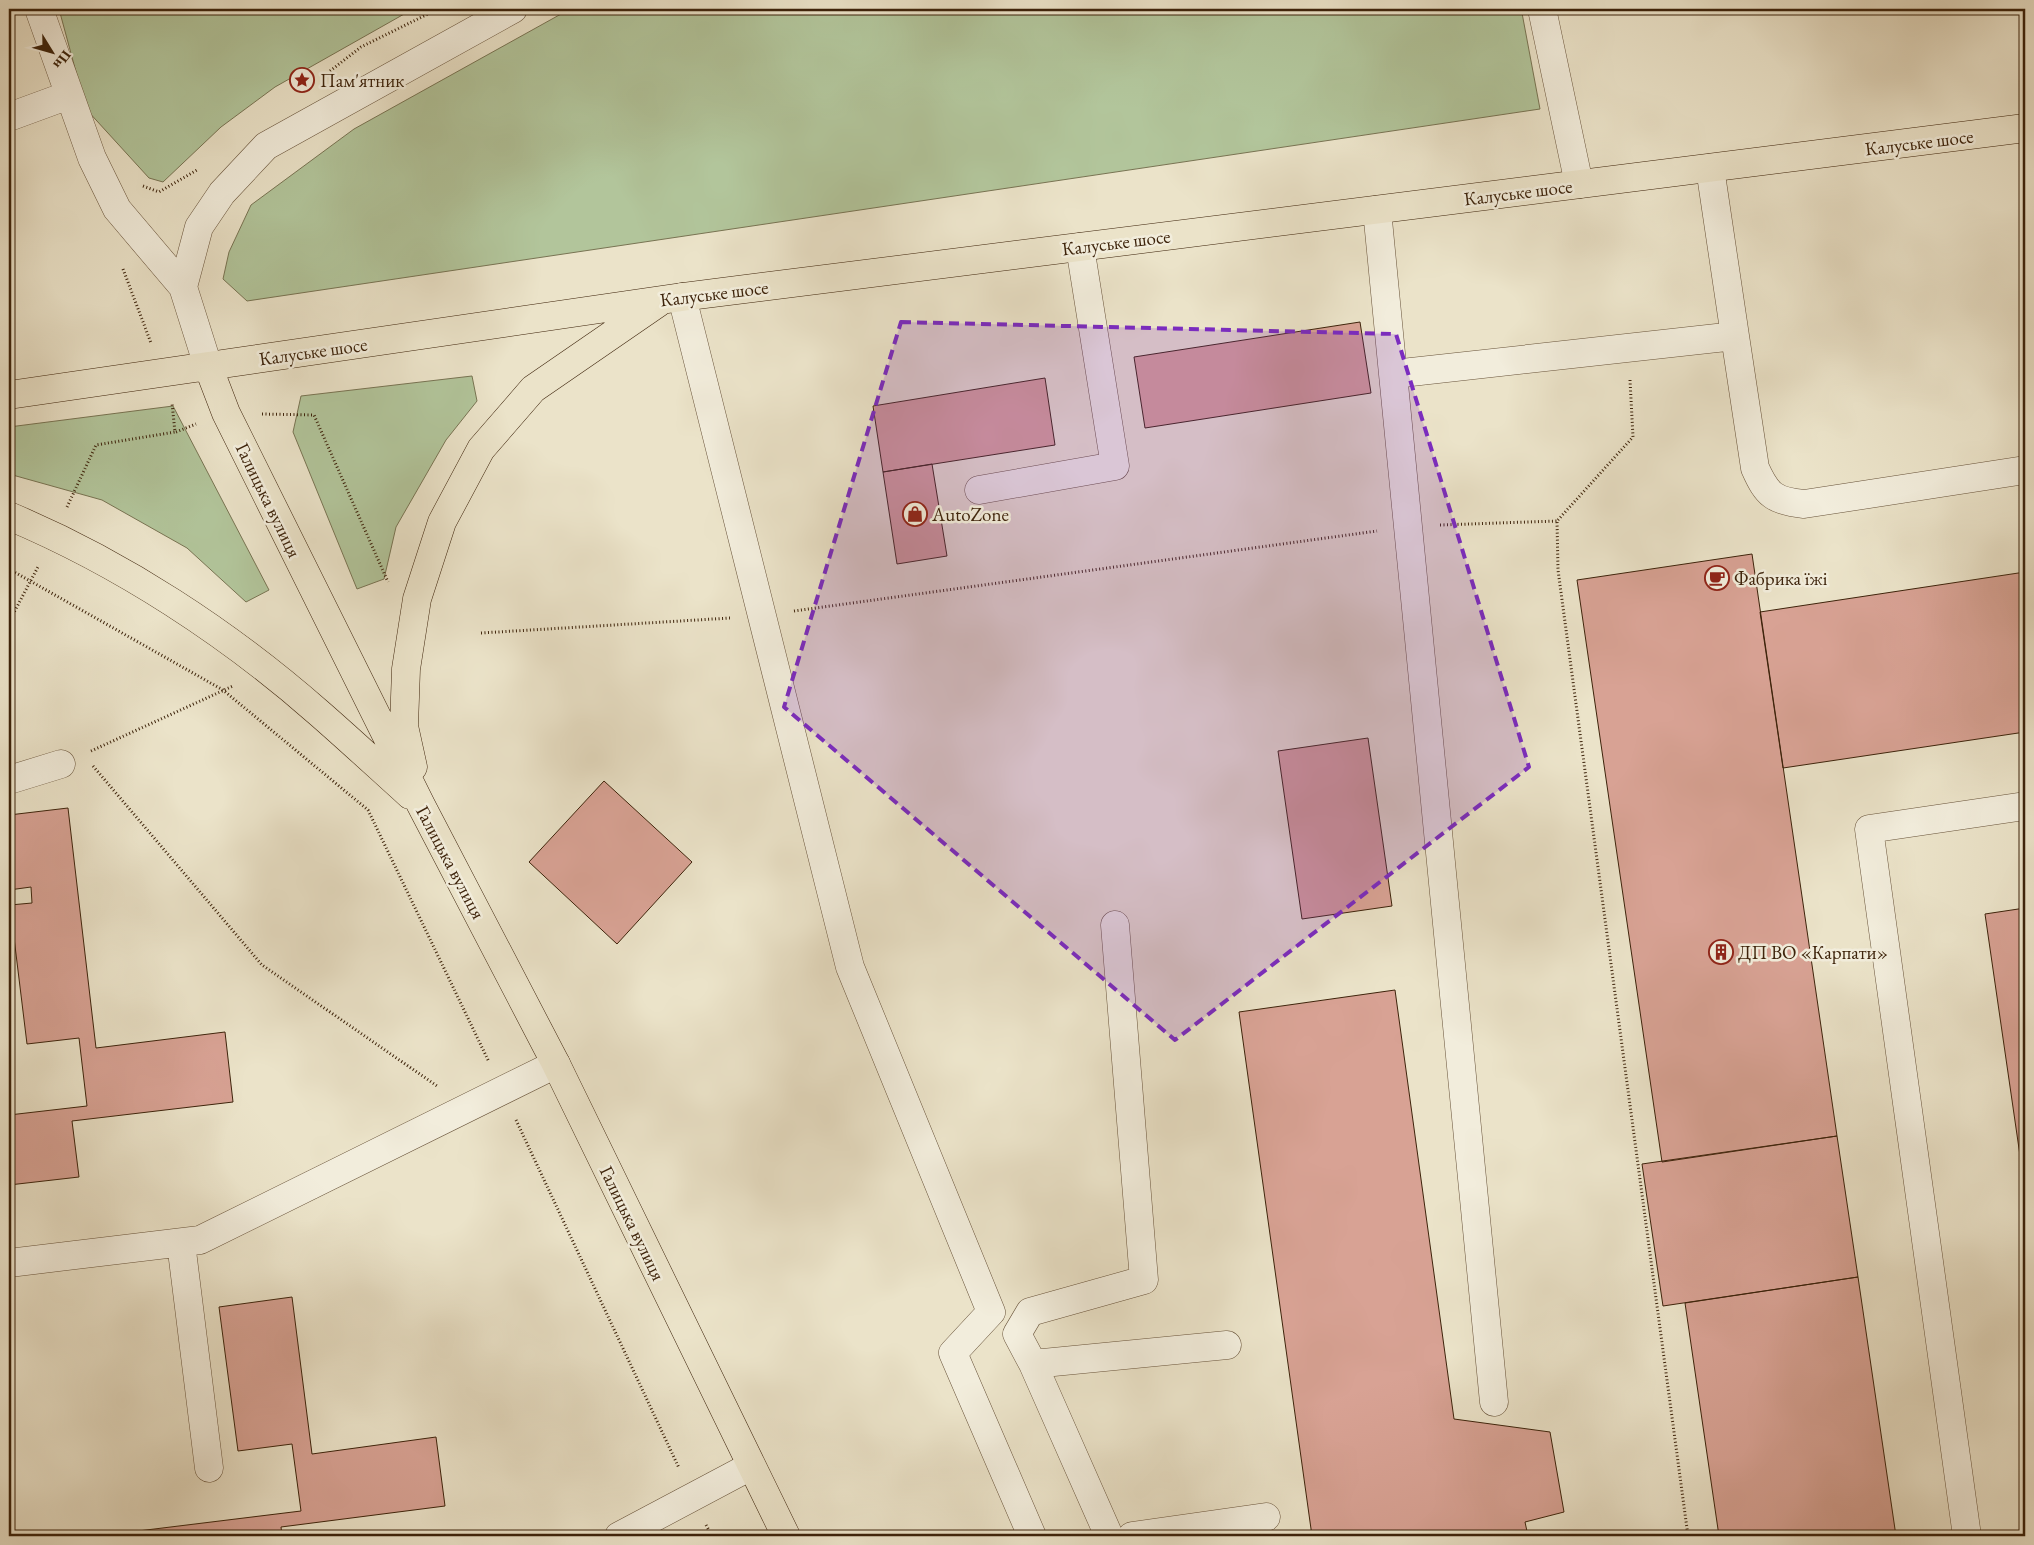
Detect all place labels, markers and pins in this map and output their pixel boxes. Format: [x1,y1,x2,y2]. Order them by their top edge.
place icon: Пам'ятник [289,67,315,93]
place label: Пам'ятник [320,68,404,93]
shop icon: AutoZone [902,501,928,527]
place label: AutoZone [931,502,1009,527]
cafe icon: Фабрика їжі [1704,565,1730,591]
place label: Фабрика їжі [1734,566,1828,591]
building icon: ДП ВО «Карпати» [1708,939,1734,965]
place label: ДП ВО «Карпати» [1738,940,1888,965]

